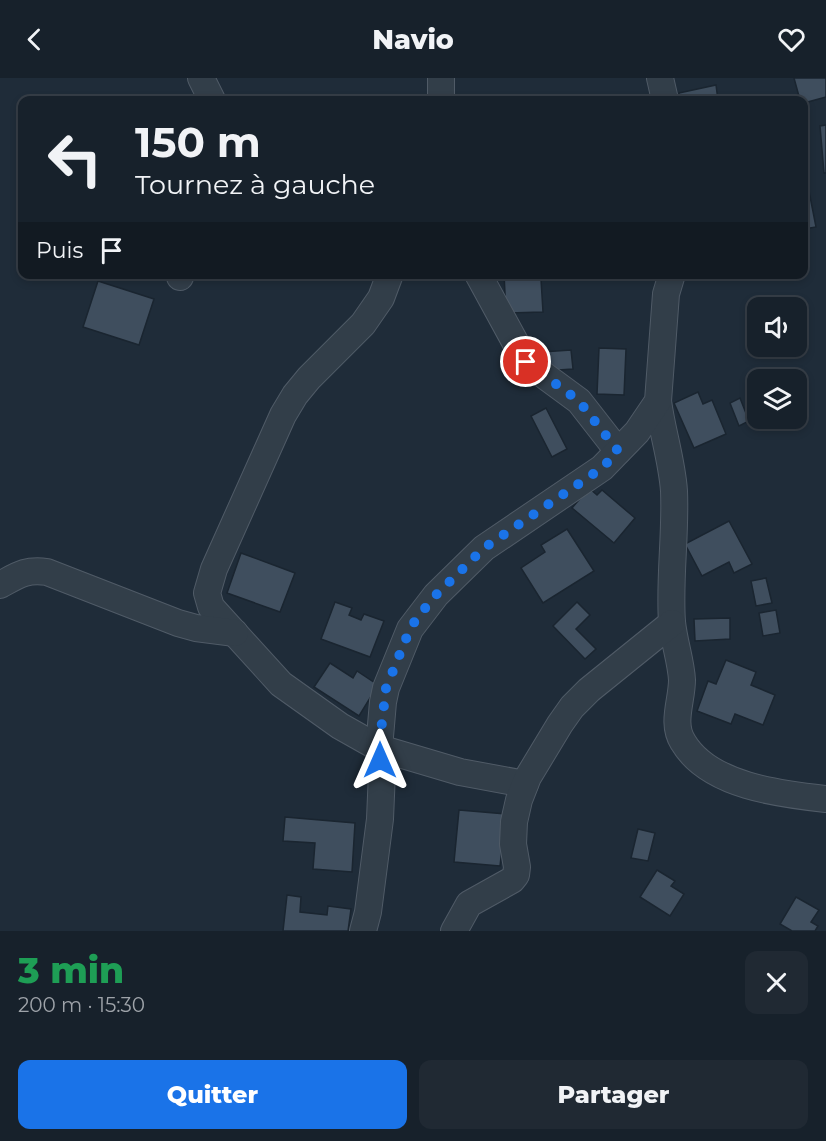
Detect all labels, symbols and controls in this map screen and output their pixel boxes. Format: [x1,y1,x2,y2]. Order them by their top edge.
icon: back [18,23,51,56]
text: Navio [372,23,454,56]
icon: heart [775,23,808,56]
text: 150 m [135,116,261,168]
icon: left [36,120,114,198]
text: Tournez à gauche [135,168,375,201]
icon: arrive [95,234,128,267]
text: Puis [36,237,83,264]
map controls [747,297,807,429]
button: sound [747,297,807,357]
pin [500,336,551,387]
icon: arrive [509,345,542,378]
button: layers [747,369,807,429]
position arrow [348,728,412,792]
text: 3 min [18,948,124,992]
button: close [745,951,808,1014]
text: 200 m · 15:30 [18,993,145,1017]
button: Quitter [18,1060,407,1129]
button: Partager [419,1060,808,1129]

